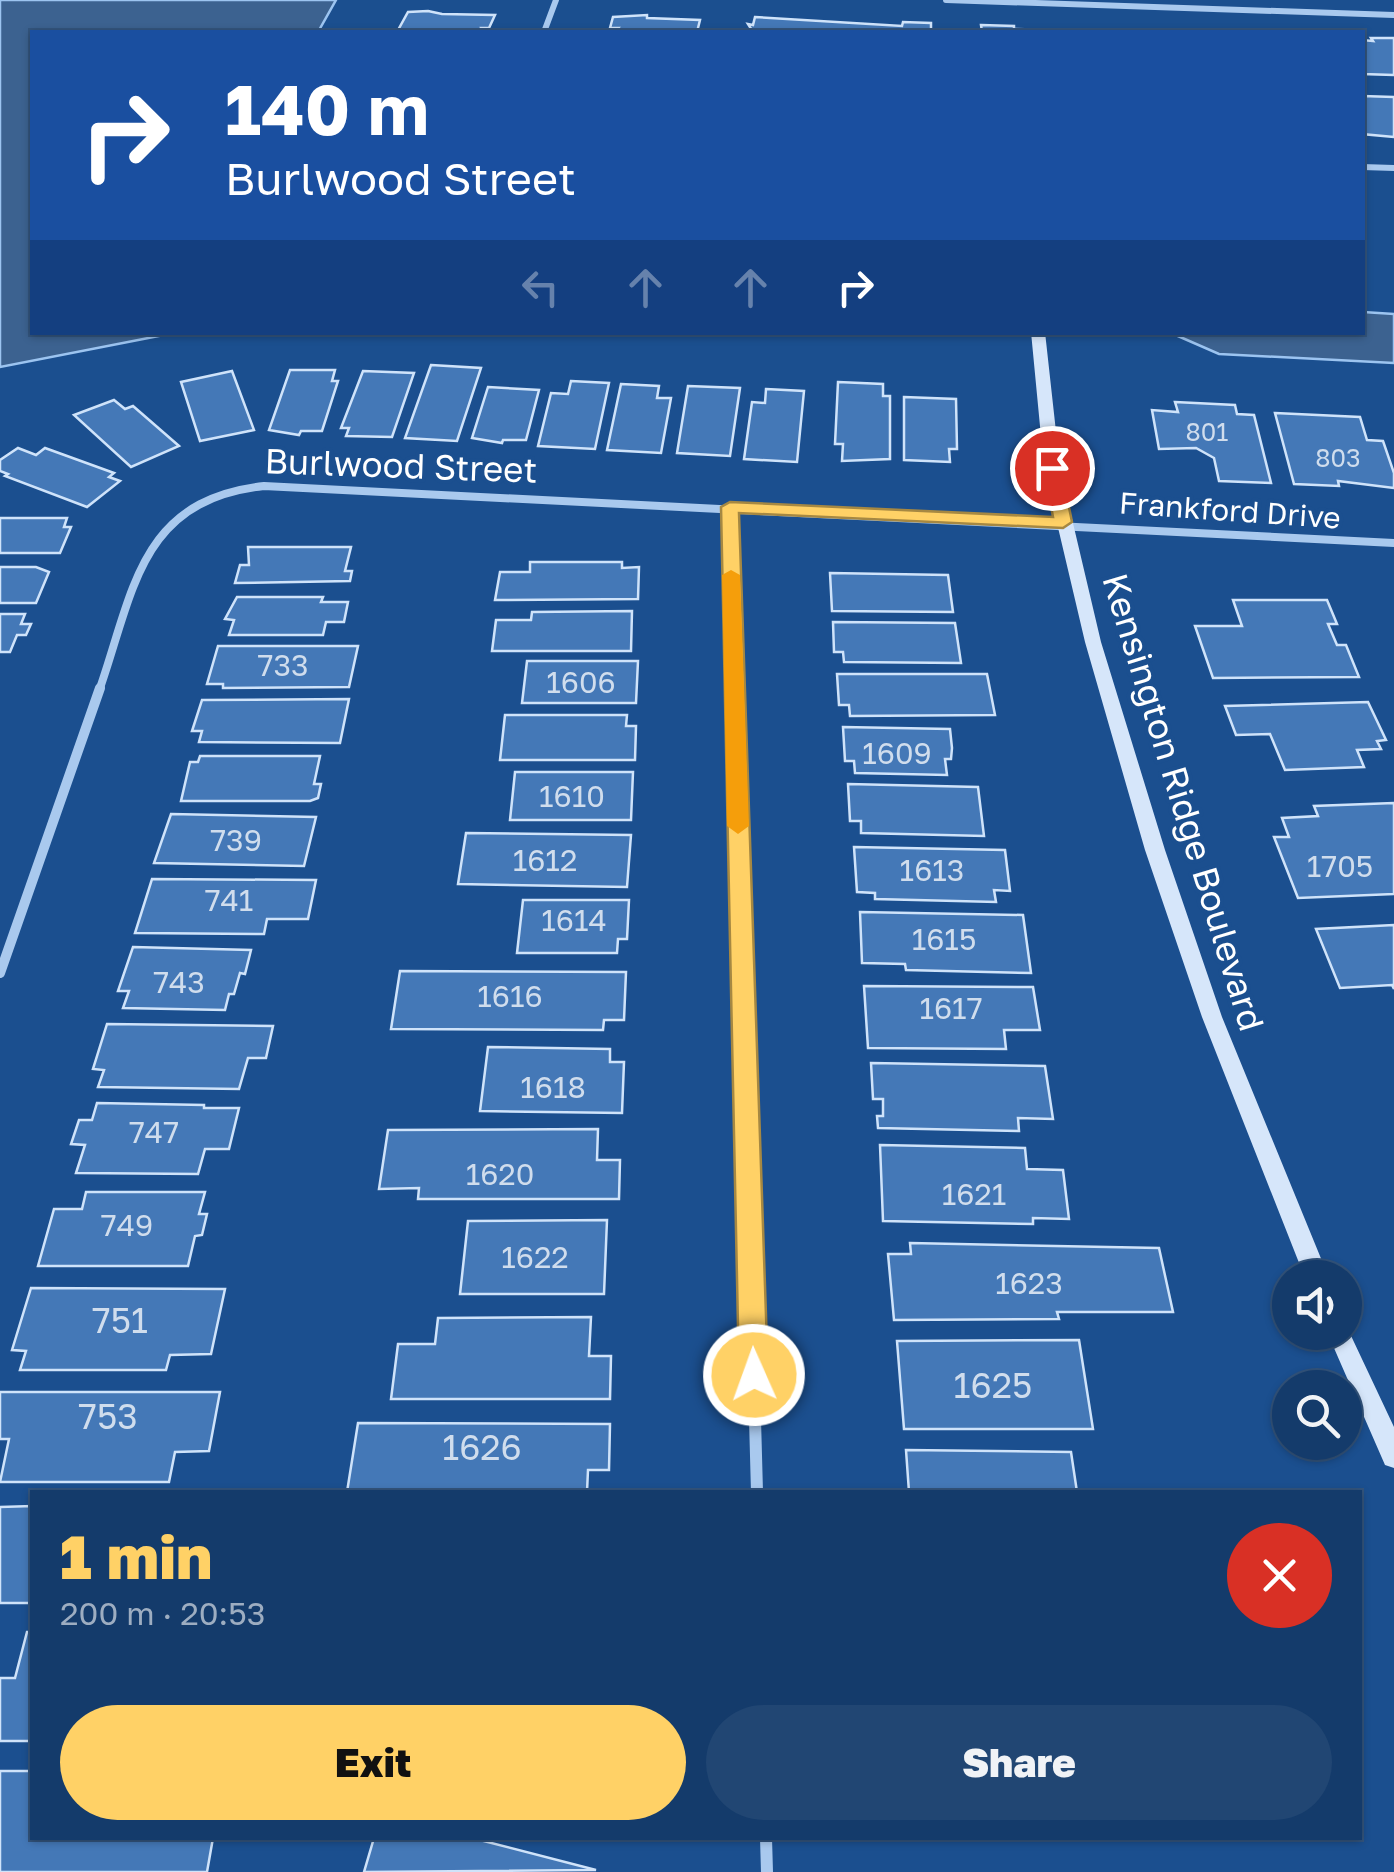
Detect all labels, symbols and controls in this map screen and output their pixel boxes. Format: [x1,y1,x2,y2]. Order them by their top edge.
text: 140 m [225,66,429,150]
icon: right [60,70,190,200]
text: Burlwood Street [225,151,576,205]
icon: left [513,260,568,315]
icon: ahead [618,260,673,315]
icon: ahead [723,260,778,315]
icon: right [828,260,883,315]
house number: 801 [1186,416,1228,447]
pin [1010,426,1095,511]
street label: Burlwood Street [264,439,538,491]
icon: arrive [1025,441,1080,496]
house number: 803 [1315,442,1361,473]
street label: Frankford Drive [1118,484,1342,536]
street label: Kensington Ridge Boulevard [1094,568,1274,1036]
house number: 733 [258,647,309,683]
house number: 1606 [546,664,616,700]
house number: 1609 [862,735,932,771]
house number: 1610 [539,778,605,814]
house number: 739 [210,822,262,858]
house number: 1612 [513,842,577,878]
house number: 1705 [1307,848,1373,884]
house number: 1613 [900,852,964,888]
house number: 741 [205,882,253,918]
house number: 1614 [541,902,607,938]
house number: 1615 [912,921,976,957]
house number: 743 [153,964,205,1000]
house number: 1616 [477,978,543,1014]
house number: 1617 [919,990,983,1026]
house number: 1618 [520,1069,586,1105]
house number: 747 [129,1114,179,1150]
house number: 1620 [466,1156,534,1192]
house number: 1621 [942,1176,1006,1212]
house number: 749 [101,1207,153,1243]
house number: 1622 [501,1239,569,1275]
map controls [1272,1260,1362,1460]
button: sound [1272,1260,1362,1350]
house number: 1623 [995,1265,1063,1301]
house number: 751 [92,1299,148,1341]
position arrow [702,1323,806,1427]
house number: 1625 [954,1364,1032,1406]
button: search [1272,1370,1362,1460]
house number: 753 [78,1395,138,1437]
house number: 1626 [442,1426,522,1468]
text: 1 min [60,1520,212,1592]
button: close [1227,1523,1332,1628]
text: 200 m · 20:53 [60,1594,265,1632]
button: Exit [60,1705,686,1820]
button: Share [706,1705,1332,1820]

